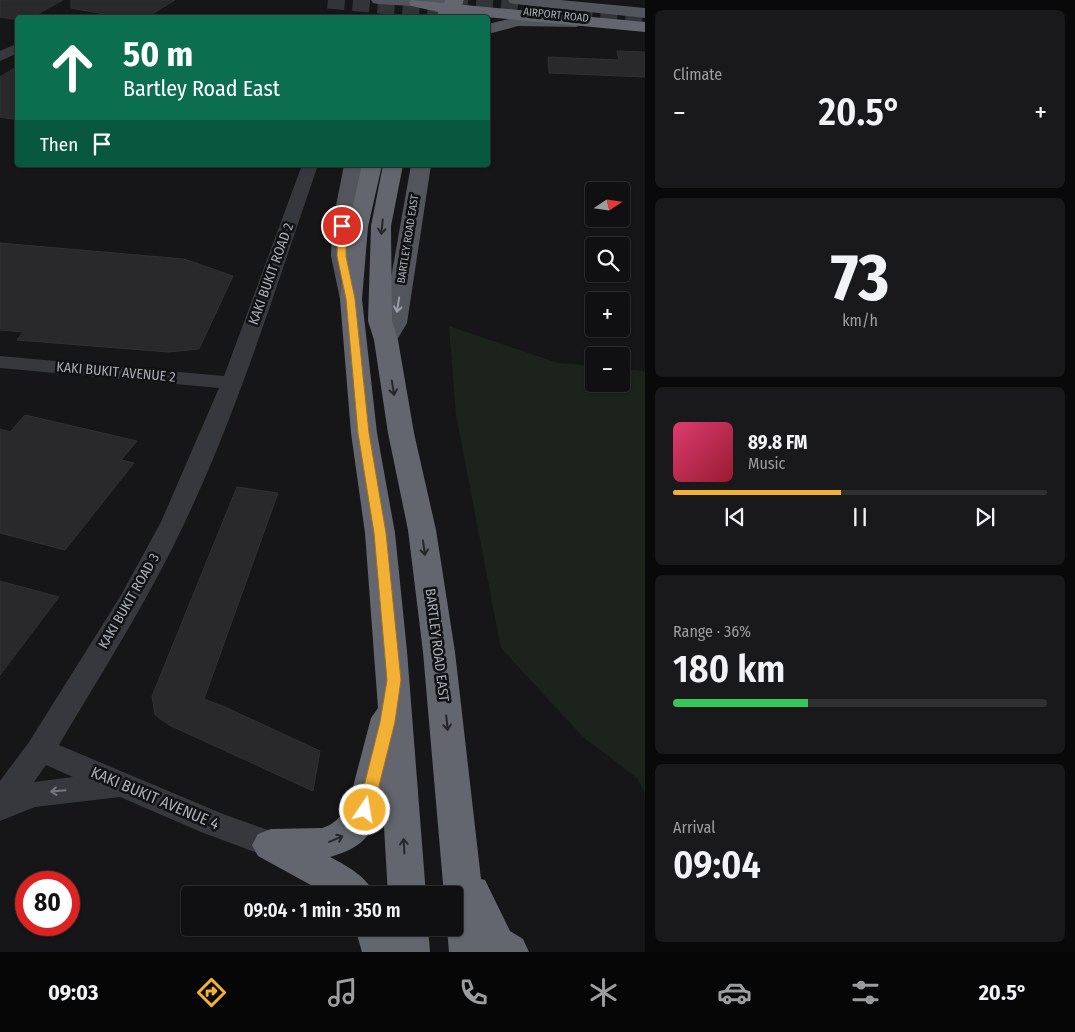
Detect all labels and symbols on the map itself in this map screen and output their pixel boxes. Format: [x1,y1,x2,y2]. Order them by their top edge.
street label: AIRPORT ROAD [523,5,589,25]
north arrow [585,182,630,228]
street label: BARTLEY ROAD EAST [395,193,422,284]
pin [321,205,363,247]
one-way arrow [377,218,387,234]
street label: KAKI BUKIT ROAD 2 [245,221,297,327]
one-way arrow [392,297,402,313]
street label: KAKI BUKIT AVENUE 2 [56,358,176,386]
one-way arrow [389,380,399,396]
one-way arrow [419,540,429,556]
street label: KAKI BUKIT ROAD 3 [95,550,163,652]
street label: BARTLEY ROAD EAST [422,588,452,703]
one-way arrow [442,715,452,731]
street label: KAKI BUKIT AVENUE 4 [88,762,222,834]
position arrow [338,783,390,835]
one-way arrow [50,786,66,796]
one-way arrow [328,833,343,843]
one-way arrow [399,839,408,855]
speed limit sign: 80 [15,871,80,936]

